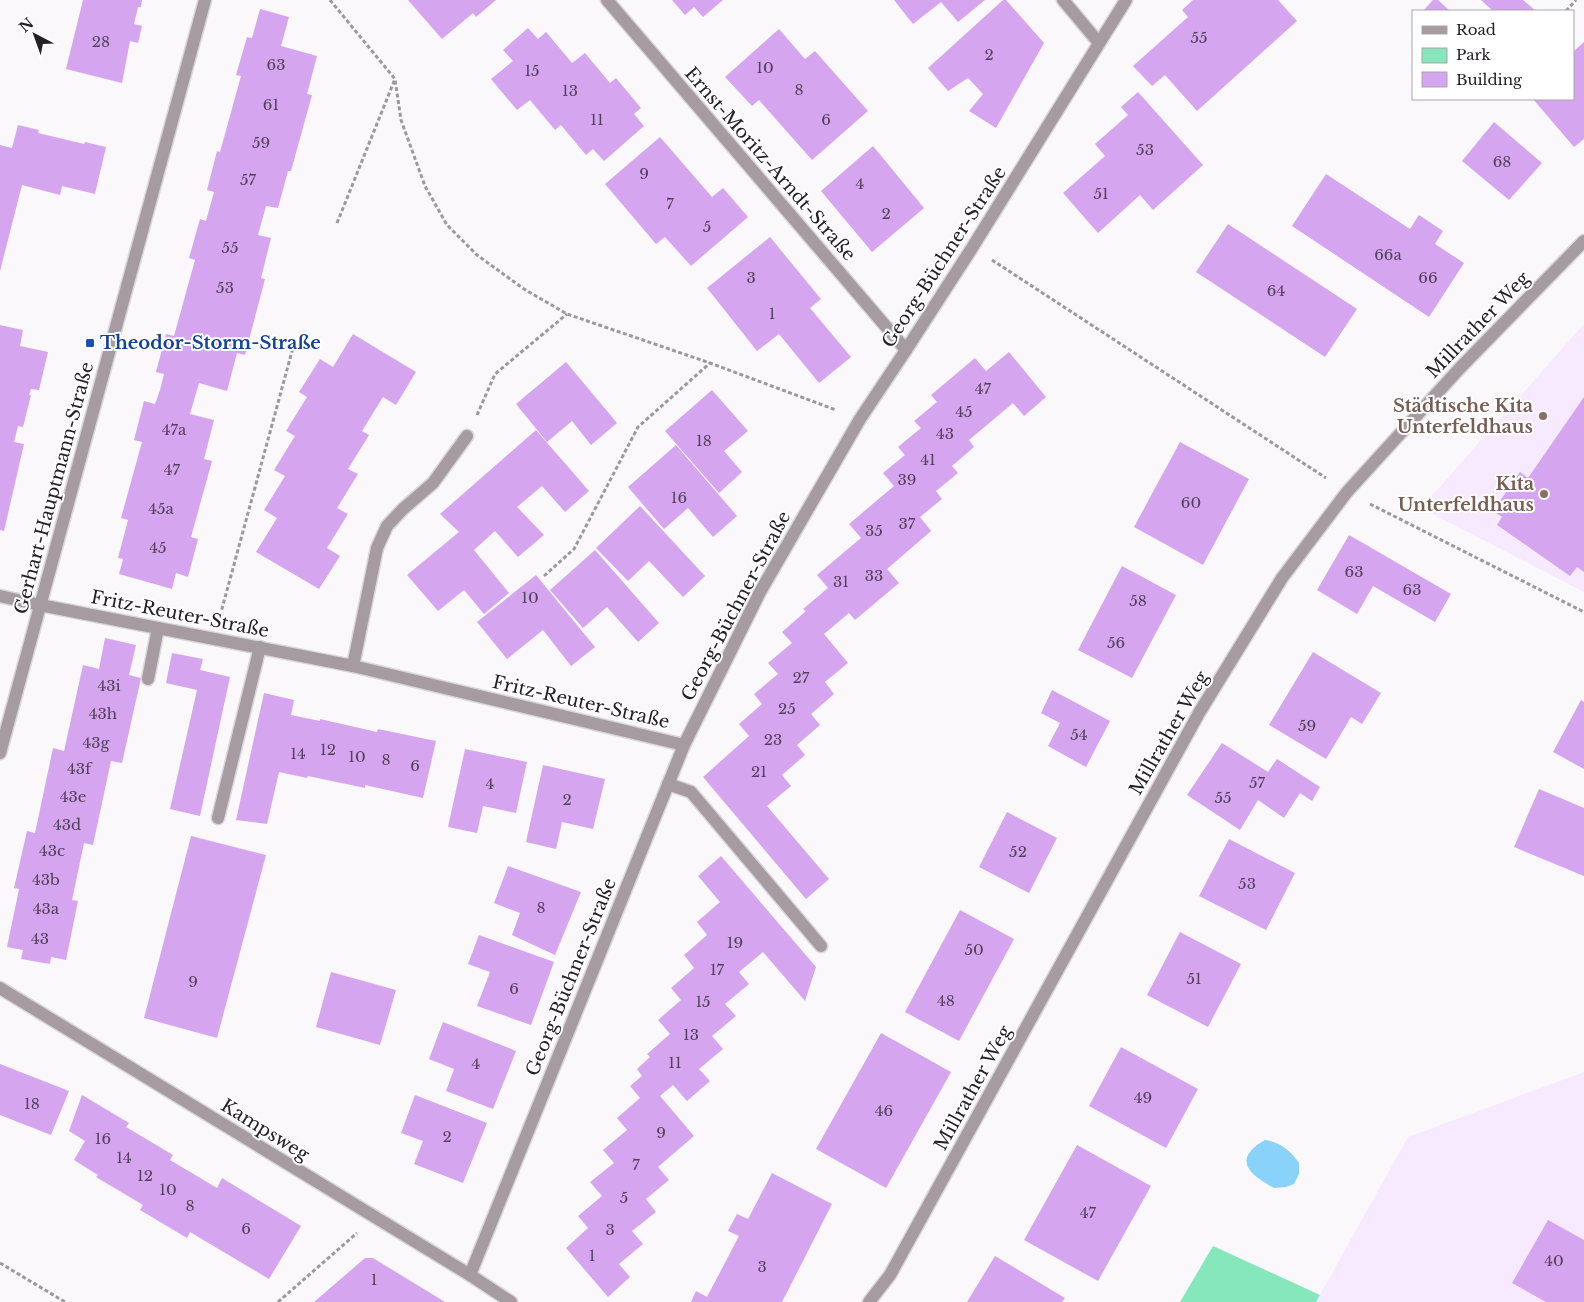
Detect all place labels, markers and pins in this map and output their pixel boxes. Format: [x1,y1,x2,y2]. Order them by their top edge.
place label: Theodor-Storm-Straße [100,332,321,354]
marker: Theodor-Storm-Straße [84,337,96,349]
place label: Städtische Kita Unterfeldhaus [1393,395,1534,438]
marker: Städtische Kita Unterfeldhaus [1537,410,1549,422]
place label: Kita Unterfeldhaus [1398,473,1535,516]
marker: Kita Unterfeldhaus [1538,488,1550,500]

